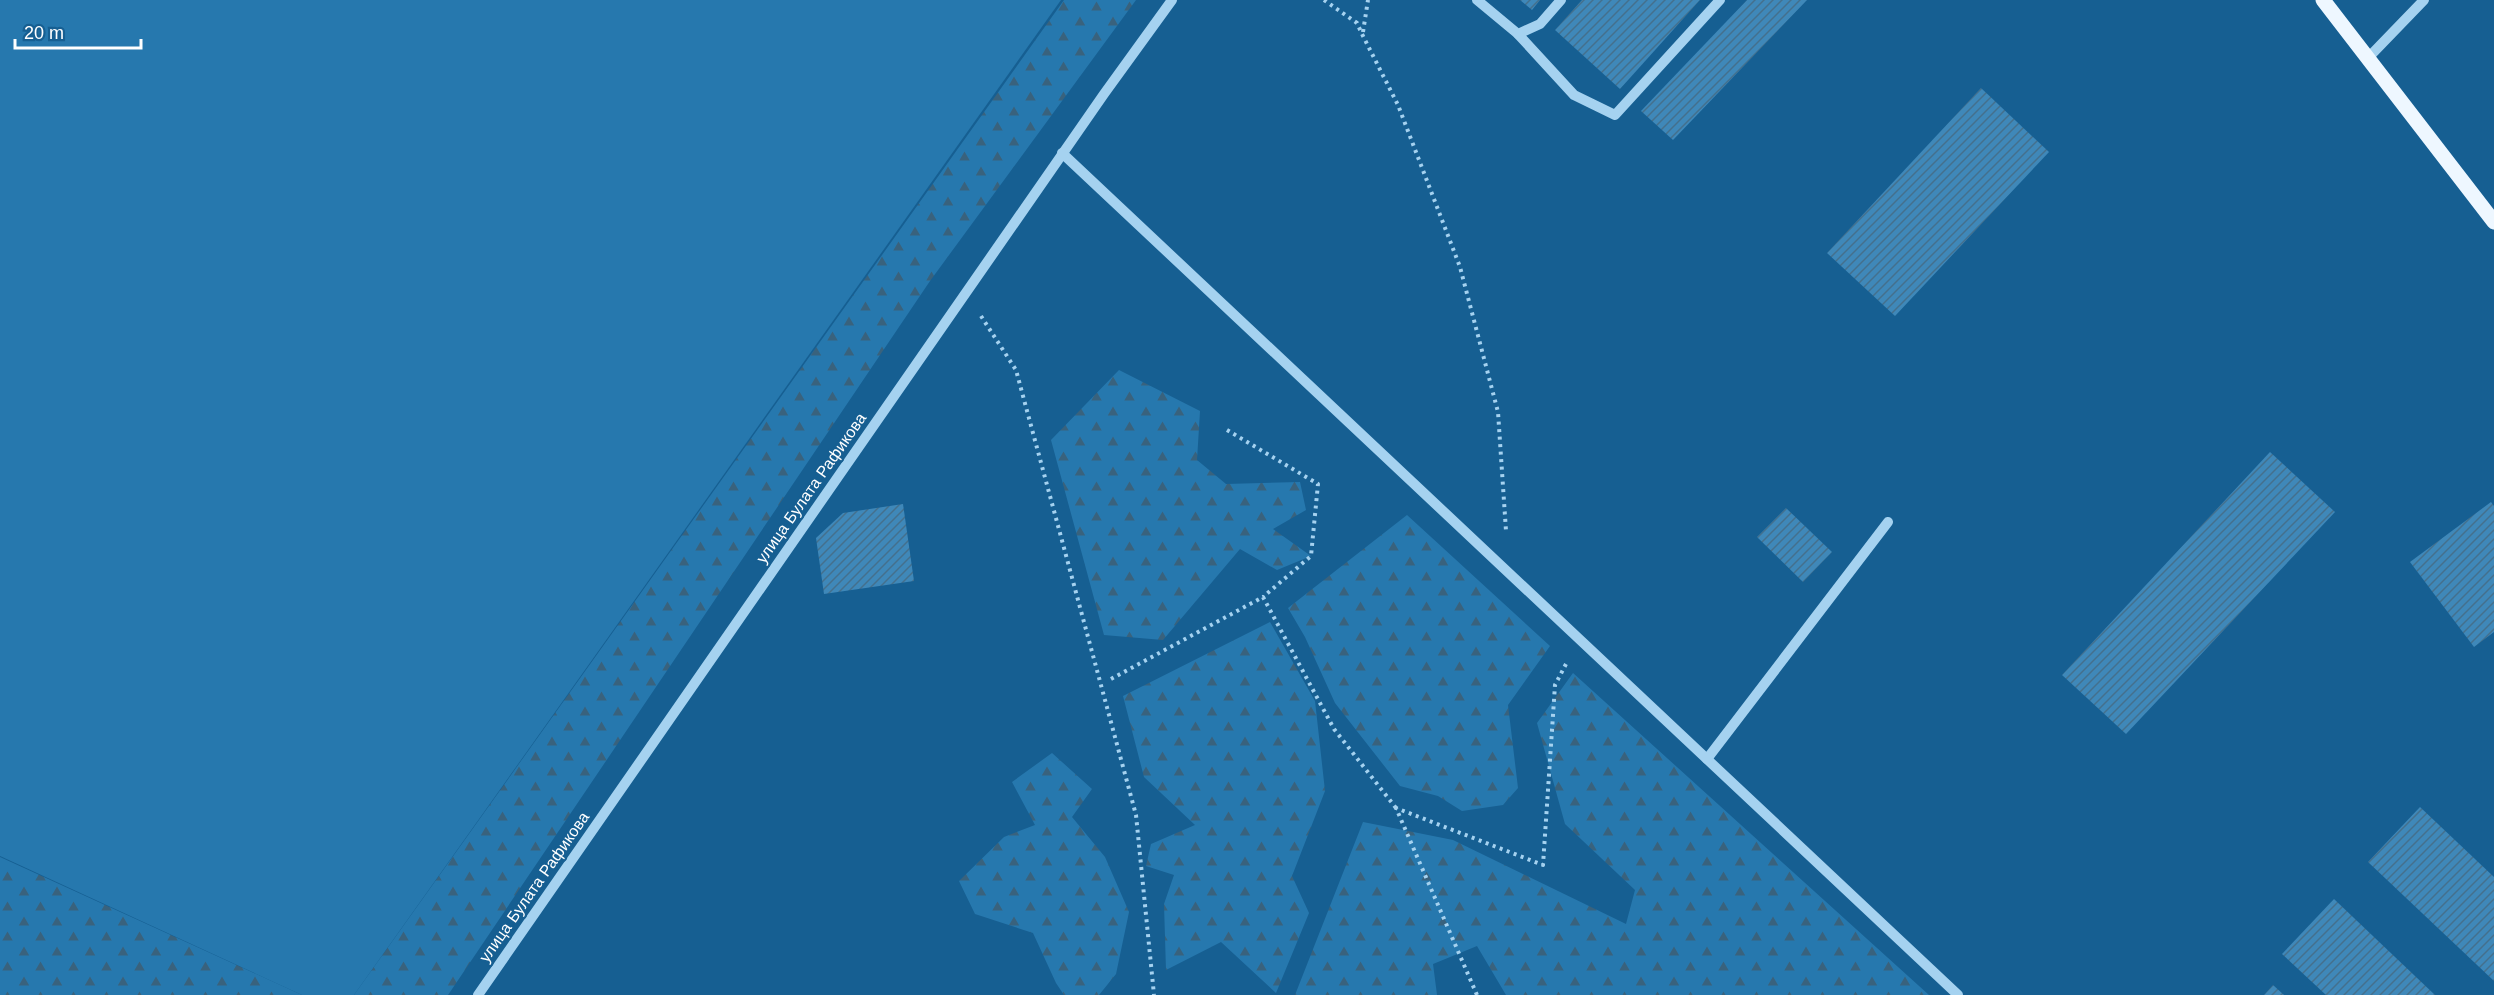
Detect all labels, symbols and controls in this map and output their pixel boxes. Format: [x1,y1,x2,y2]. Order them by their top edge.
scale bar [15,12,141,50]
text: 20 m [24,23,64,43]
street label: улица Булата Рафикова [753,410,869,566]
street label: улица Булата Рафикова [476,809,592,965]

